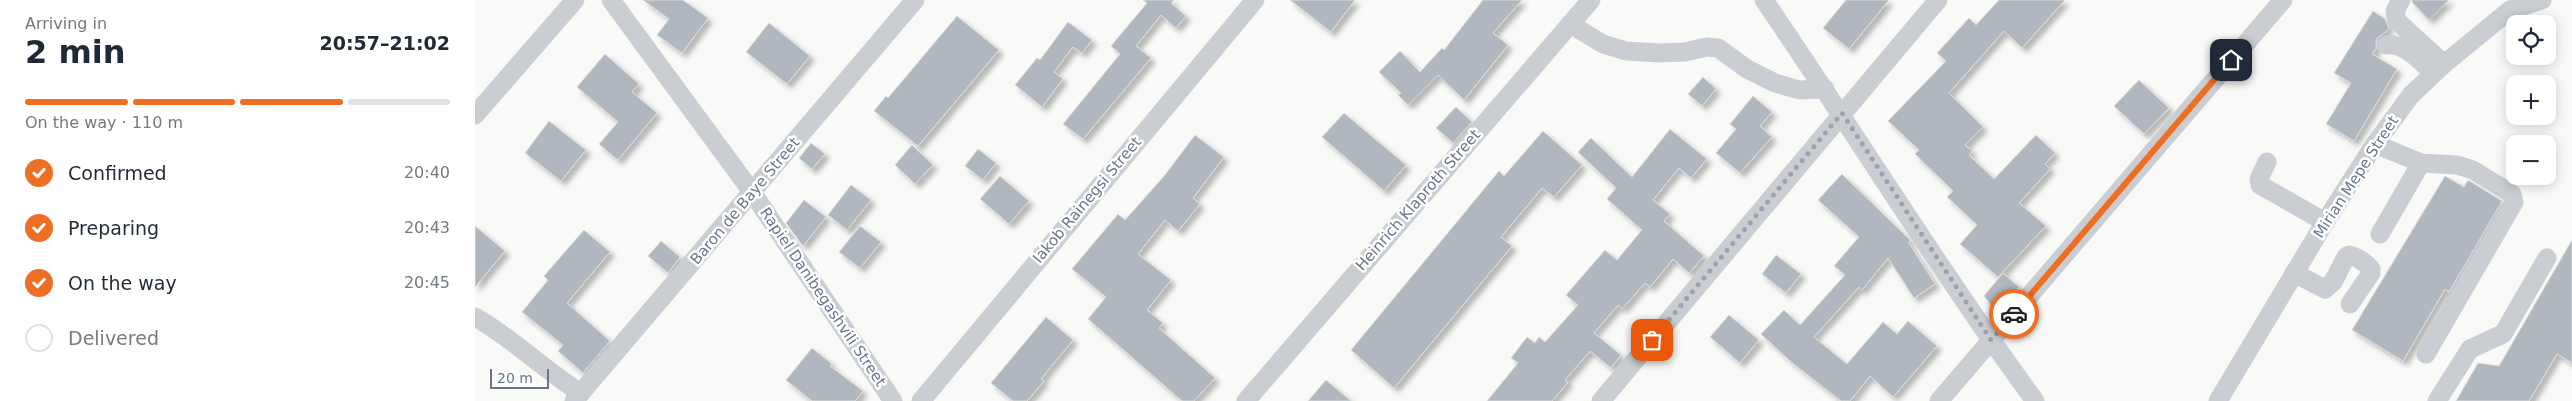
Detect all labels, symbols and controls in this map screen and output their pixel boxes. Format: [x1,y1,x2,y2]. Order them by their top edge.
text: Arriving in [25,14,107,33]
map controls [2506,15,2556,185]
button: locate [2506,15,2556,65]
text: 20:57–21:02 [320,32,450,54]
text: 2 min [25,33,126,71]
pin [2210,39,2252,81]
icon: home [2217,46,2245,74]
button: + [2506,75,2556,125]
street label: Mirian Mepe Street [2310,112,2402,242]
text: On the way · 110 m [25,113,183,132]
street label: Heinrich Klaproth Street [1352,126,1484,274]
street label: Iakob Rainegsi Street [1029,133,1145,267]
street label: Baron de Baye Street [687,134,803,268]
button: − [2506,135,2556,185]
icon: check [25,159,53,187]
text: Confirmed [68,162,167,184]
text: 20:40 [404,163,450,182]
street label: Rapiel Danibegashvili Street [756,204,890,390]
icon: check [25,214,53,242]
text: Preparing [68,217,159,239]
text: 20:43 [404,218,450,237]
icon: check [25,269,53,297]
text: On the way [68,272,177,294]
text: 20:45 [404,273,450,292]
courier [1989,289,2039,339]
icon: car [2000,300,2028,328]
pin [1631,319,1673,361]
icon: bag [1638,326,1666,354]
text: Delivered [68,327,159,349]
scale bar [490,366,549,389]
text: 20 m [497,370,533,386]

